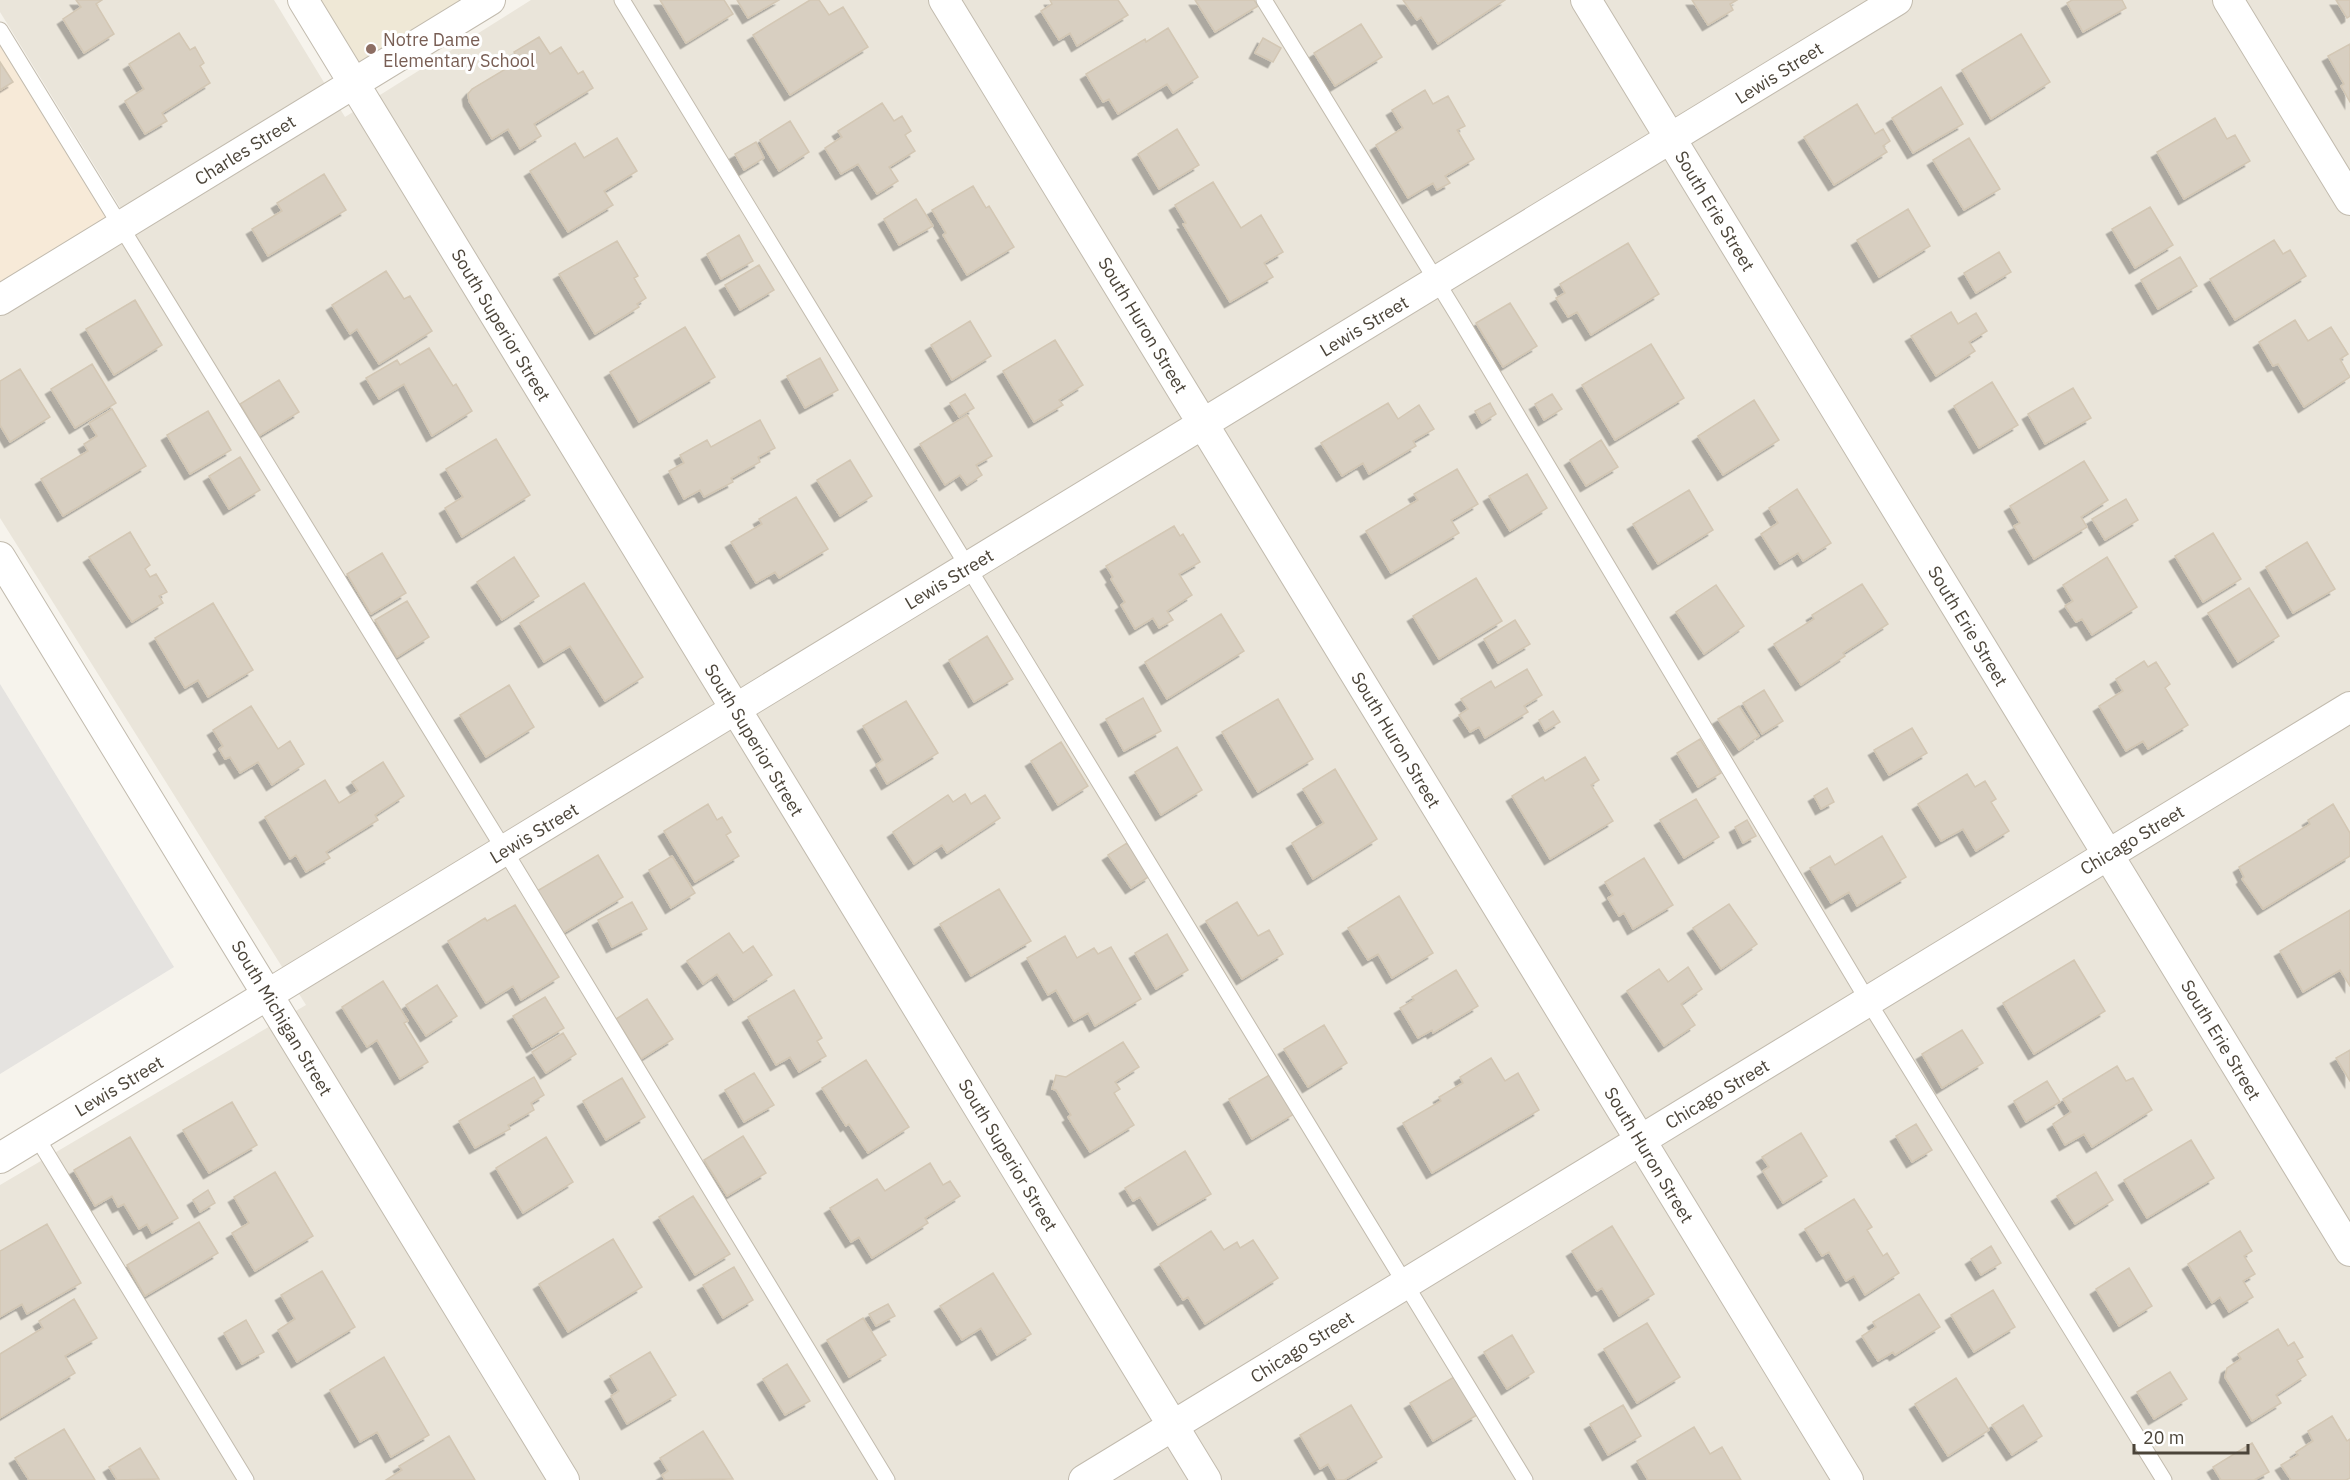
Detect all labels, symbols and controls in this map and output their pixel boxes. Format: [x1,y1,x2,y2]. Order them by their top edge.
place label: Notre Dame Elementary School [383,28,535,72]
street label: Lewis Street [1731,37,1827,109]
marker: Notre Dame Elementary School [364,42,378,56]
street label: Charles Street [190,110,300,190]
street label: South Erie Street [1670,147,1760,275]
street label: South Superior Street [446,245,556,405]
street label: South Huron Street [1093,253,1193,397]
street label: Lewis Street [1315,291,1413,361]
street label: Lewis Street [900,544,998,614]
street label: South Erie Street [1923,562,2013,690]
street label: South Superior Street [699,660,809,820]
street label: South Huron Street [1346,668,1446,812]
street label: Lewis Street [485,798,583,868]
street label: Chicago Street [2076,800,2188,880]
street label: South Michigan Street [226,936,338,1100]
street label: South Erie Street [2176,976,2266,1104]
street label: Lewis Street [70,1051,168,1121]
street label: Chicago Street [1661,1054,1773,1134]
street label: South Superior Street [953,1075,1063,1235]
street label: South Huron Street [1599,1083,1699,1227]
street label: Chicago Street [1246,1306,1358,1388]
scale bar [2134,1417,2248,1455]
text: 20 m [2143,1426,2185,1449]

